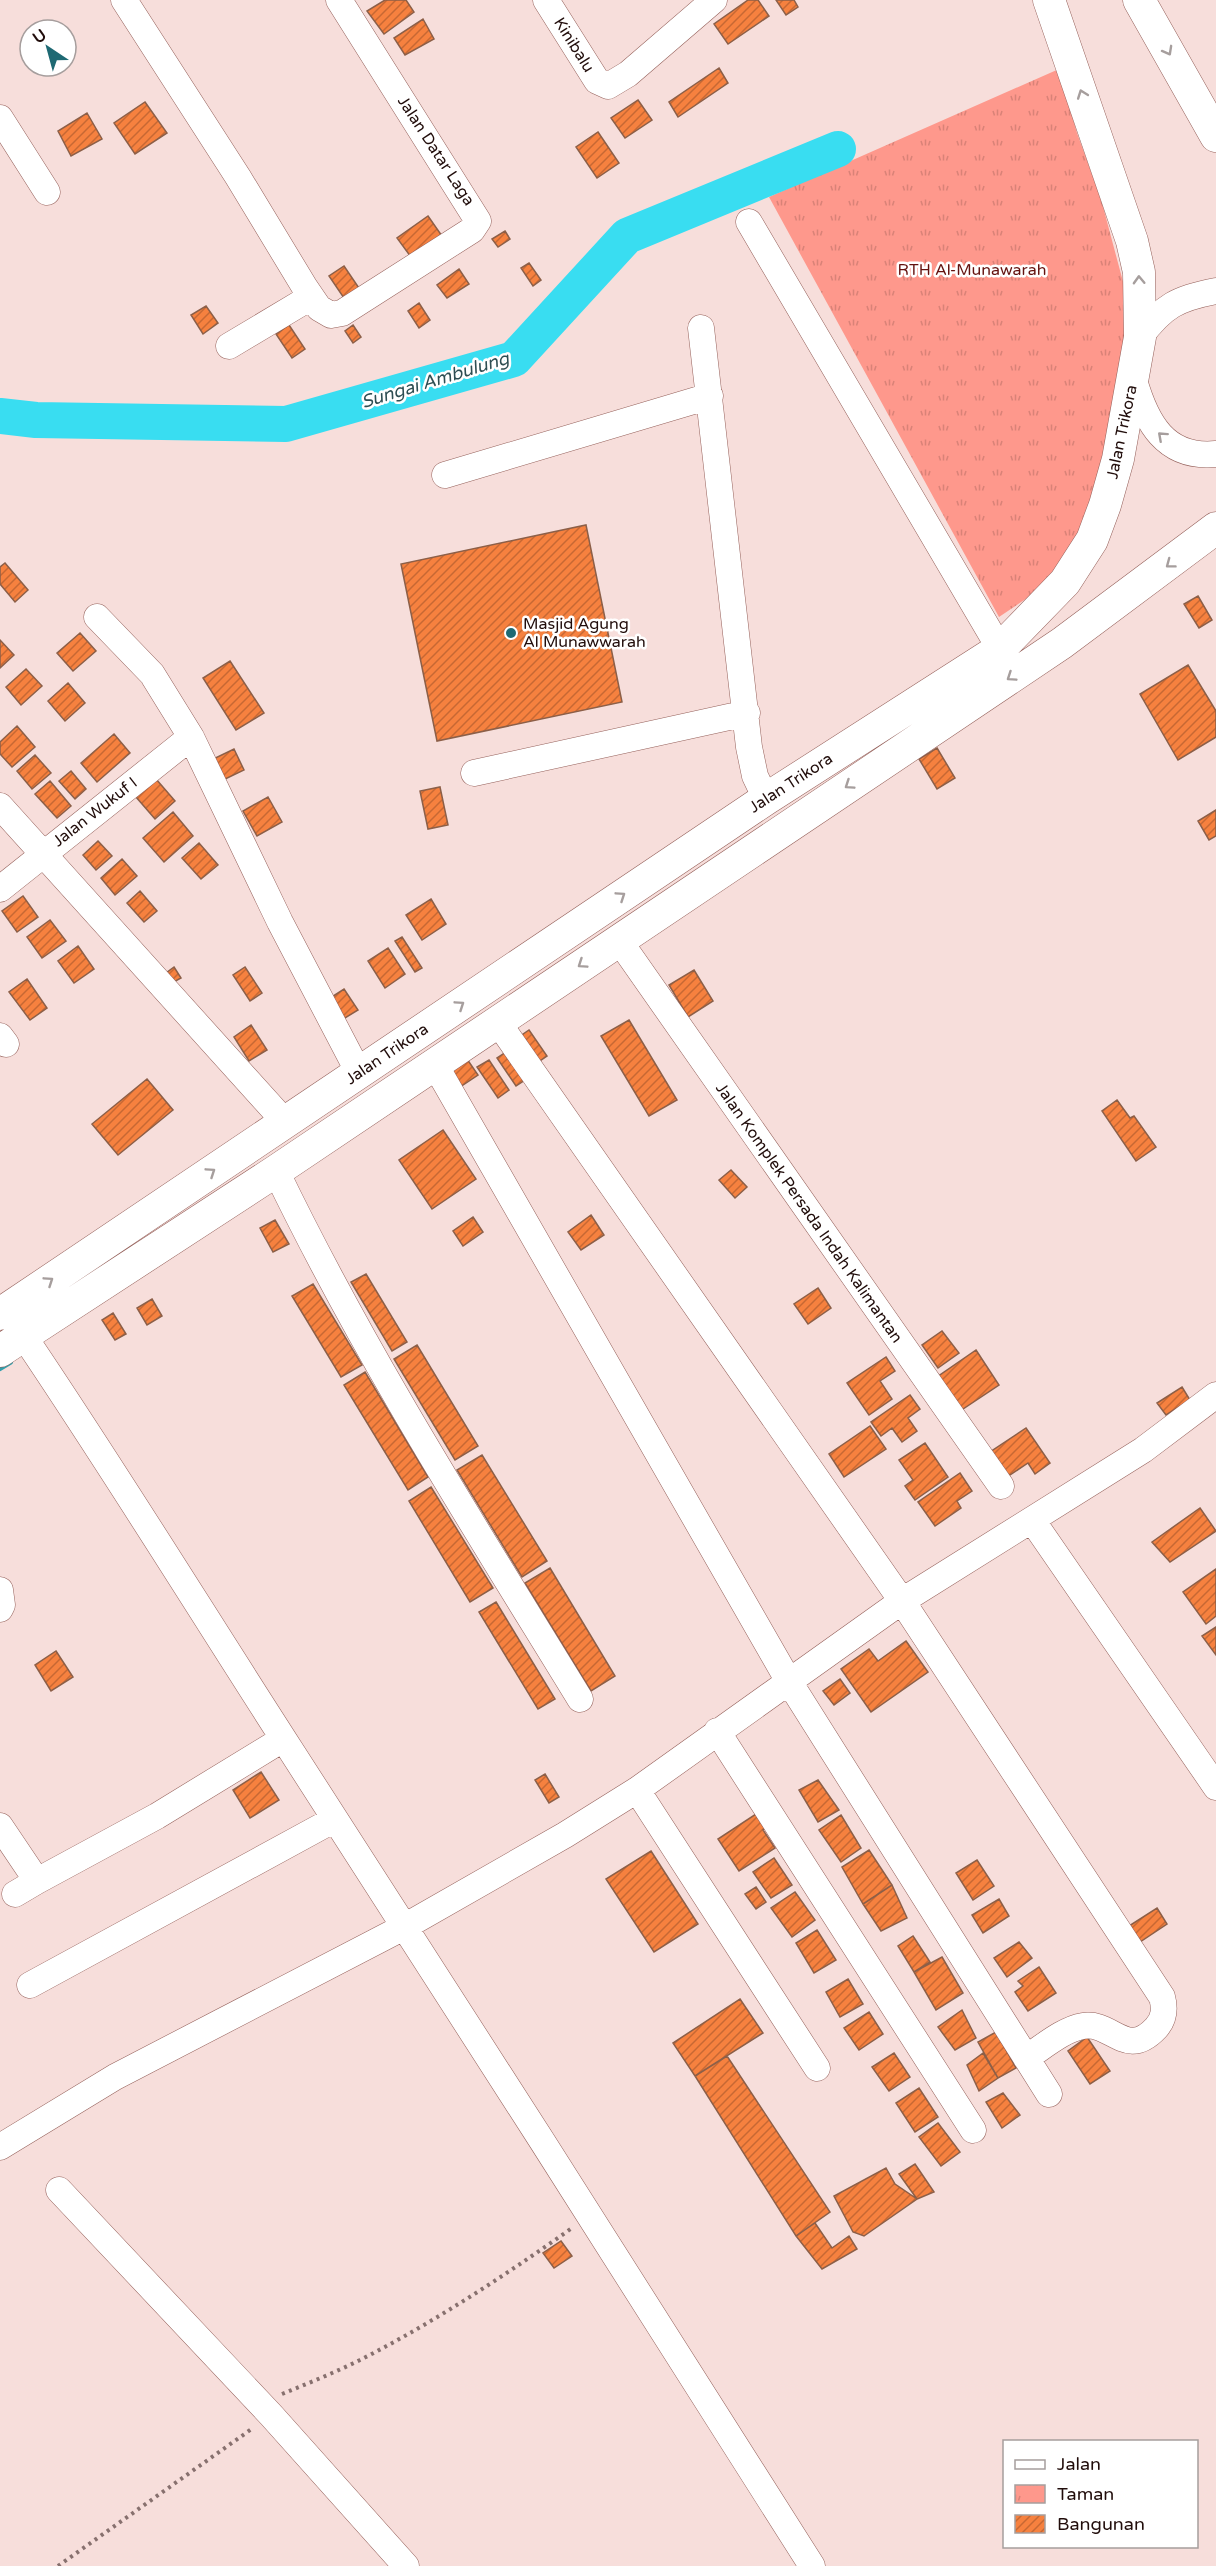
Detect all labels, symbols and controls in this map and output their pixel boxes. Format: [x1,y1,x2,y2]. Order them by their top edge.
street label: Kinibalu [549,14,599,76]
north arrow [18,18,78,78]
text: U [29,25,51,48]
one-way arrow [1161,45,1172,55]
one-way arrow [1076,90,1089,100]
street label: Jalan Datar Laga [393,92,479,210]
park label: RTH Al-Munawarah [898,260,1046,280]
one-way arrow [1133,276,1145,285]
water label: Sungai Ambulung [358,347,513,413]
street label: Jalan Trikora [1102,383,1142,481]
one-way arrow [1158,432,1169,443]
one-way arrow [1165,556,1176,567]
place label: Masjid Agung Al Munawwarah [523,614,646,652]
marker: Masjid Agung Al Munawwarah [504,626,518,640]
one-way arrow [1007,670,1018,681]
street label: Jalan Trikora [745,749,837,817]
street label: Jalan Wukuf I [49,773,141,851]
one-way arrow [845,778,855,790]
one-way arrow [615,892,626,903]
one-way arrow [578,956,588,968]
one-way arrow [453,1001,464,1012]
street label: Jalan Trikora [342,1019,432,1089]
street label: Jalan Komplek Persada Indah Kalimantan [711,1079,907,1347]
one-way arrow [204,1169,215,1180]
one-way arrow [42,1277,53,1288]
legend [1003,2440,1198,2548]
text: Jalan [1057,2453,1101,2475]
text: Taman [1057,2483,1114,2505]
text: Bangunan [1057,2513,1145,2535]

